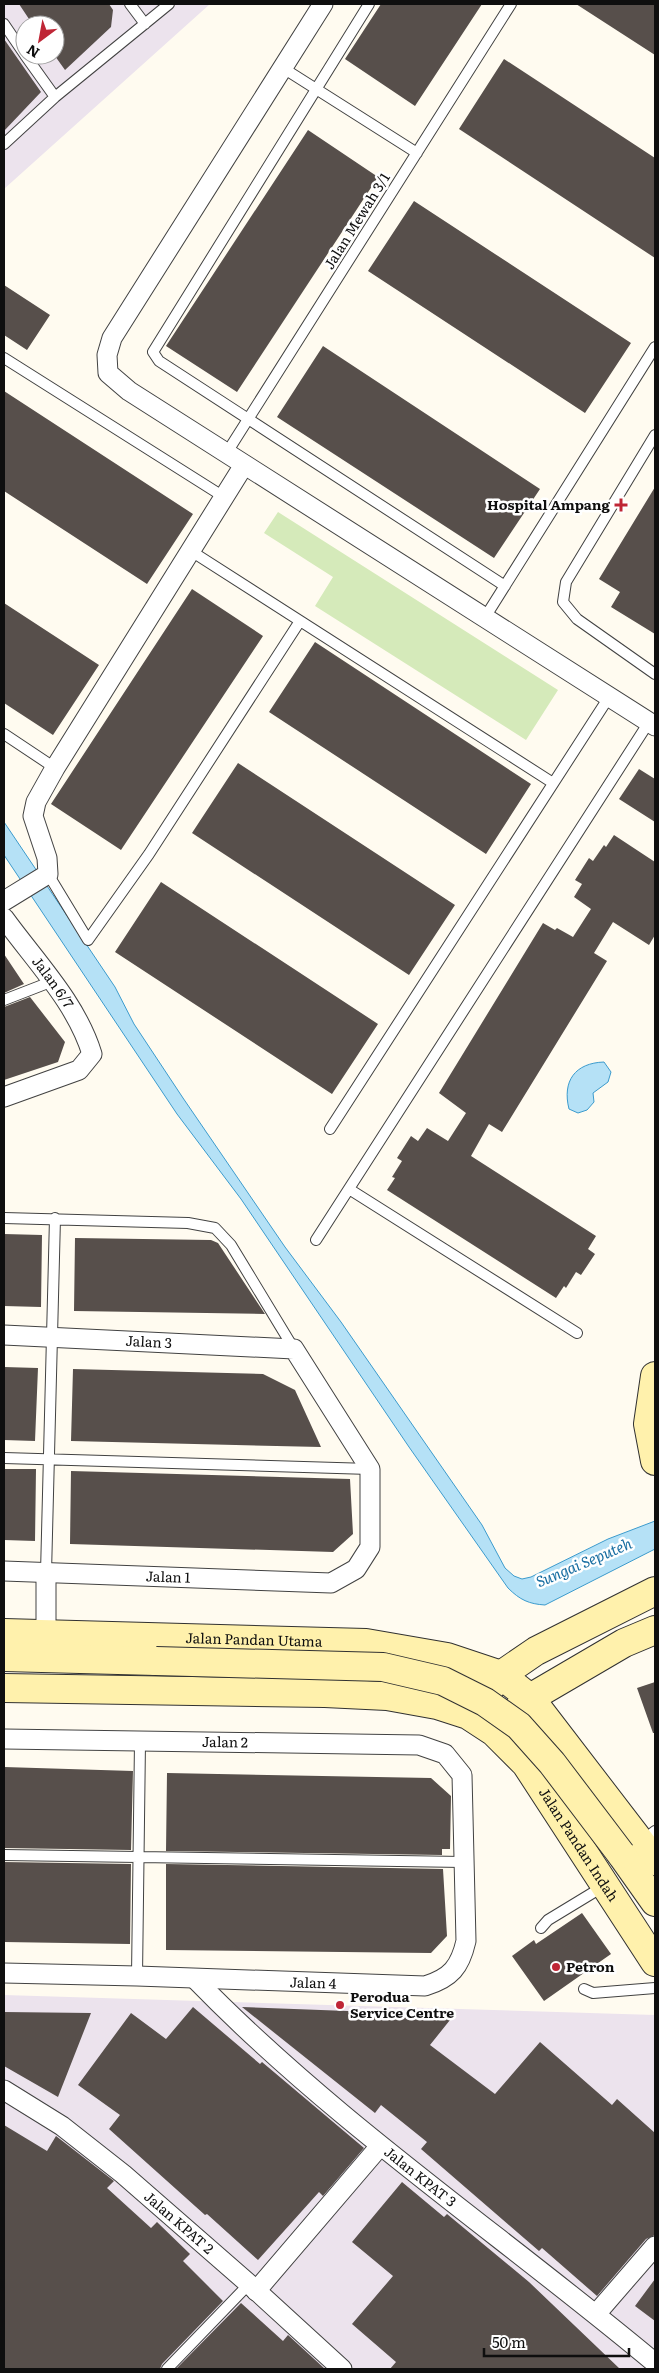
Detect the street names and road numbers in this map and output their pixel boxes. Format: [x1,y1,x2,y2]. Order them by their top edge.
street label: Jalan Mewah 3/1 [318,168,394,273]
street label: Jalan 6/7 [28,952,79,1012]
street label: Jalan 3 [125,1330,173,1352]
street label: Jalan 1 [145,1565,191,1587]
street label: Jalan Pandan Utama [185,1627,323,1651]
street label: Jalan 2 [202,1731,248,1752]
street label: Jalan Pandan Indah [535,1783,624,1905]
street label: Jalan 4 [289,1971,337,1993]
street label: Jalan KPAT 3 [381,2141,461,2211]
street label: Jalan KPAT 2 [140,2186,219,2258]

